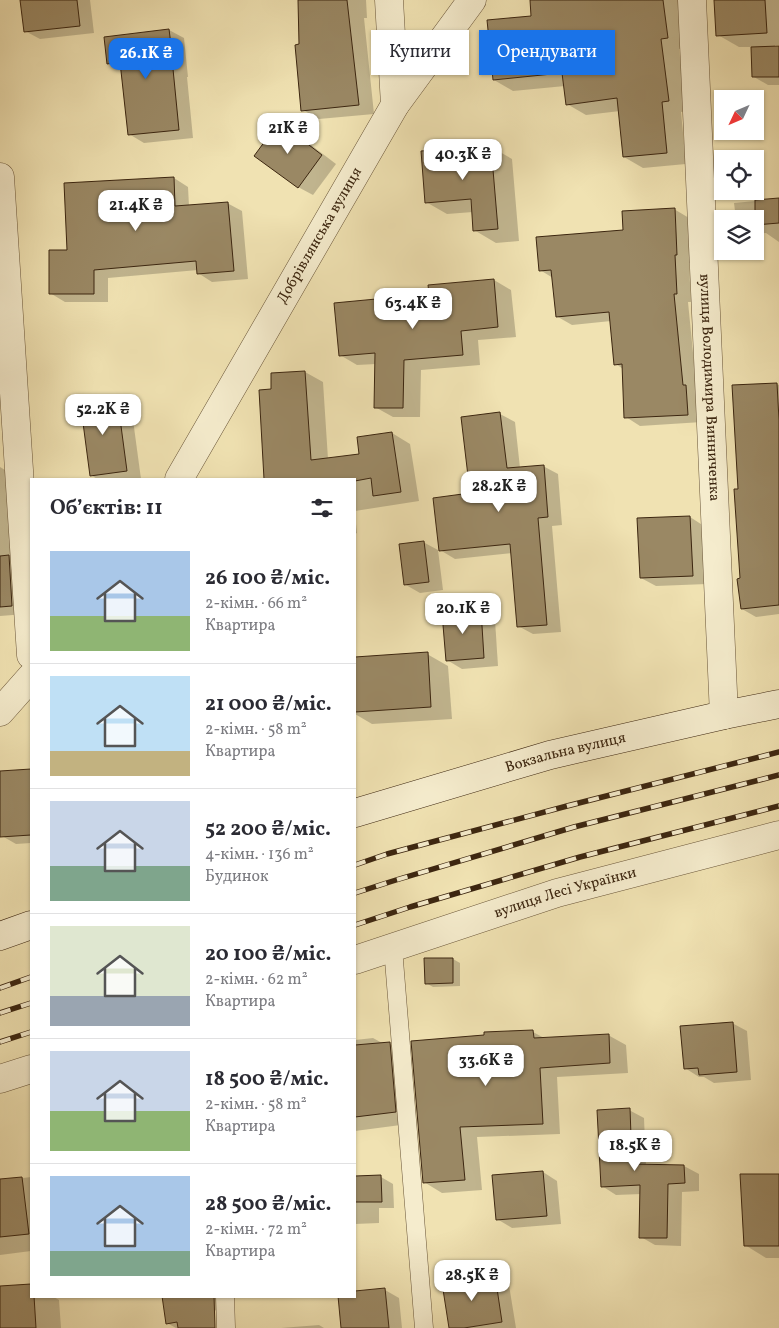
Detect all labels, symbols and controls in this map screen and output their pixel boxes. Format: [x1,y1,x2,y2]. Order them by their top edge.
chip: Купити [371,30,469,75]
chip: Орендувати [479,30,615,75]
pin: 26.1K ₴ [100,38,192,80]
text: 26.1K ₴ [120,43,172,65]
north arrow [714,90,764,140]
map controls [714,90,764,260]
pin: 21K ₴ [253,112,323,155]
text: 21K ₴ [268,118,308,140]
pin: 40.3K ₴ [417,138,509,181]
text: 40.3K ₴ [435,144,491,166]
button: locate [714,150,764,200]
street label: Добрівлянська вулиця [272,163,367,308]
pin: 21.4K ₴ [90,190,182,232]
text: 21.4K ₴ [109,195,163,217]
button: layers [714,210,764,260]
street label: вулиця Володимира Винниченка [694,273,725,502]
pin: 63.4K ₴ [367,288,459,330]
text: 63.4K ₴ [385,293,441,315]
pin: 52.2K ₴ [57,394,149,436]
text: 52.2K ₴ [76,399,130,421]
pin: 28.2K ₴ [453,470,545,513]
text: 28.2K ₴ [472,476,526,498]
text: Об’єктів: 11 [50,494,163,523]
icon: filters [308,494,336,522]
text: 26 100 ₴/міс. [205,564,330,593]
icon: home [90,571,150,631]
pin: 20.1K ₴ [417,592,509,635]
text: 2-кімн. · 66 m² [205,593,307,615]
text: 20.1K ₴ [436,598,490,620]
text: Квартира [205,615,275,637]
text: 21 000 ₴/міс. [205,690,332,719]
icon: home [90,696,150,756]
text: 2-кімн. · 58 m² [205,719,307,741]
street label: Вокзальна вулиця [503,727,628,778]
text: Квартира [205,741,275,763]
text: 52 200 ₴/міс. [205,815,331,844]
icon: home [90,821,150,881]
text: 4-кімн. · 136 m² [205,844,314,866]
street label: вулиця Лесі Українки [492,862,639,924]
text: Будинок [205,866,269,888]
text: 20 100 ₴/міс. [205,940,331,969]
icon: home [90,946,150,1006]
text: 2-кімн. · 62 m² [205,969,308,991]
text: Квартира [205,991,275,1013]
pin: 33.6K ₴ [440,1044,532,1087]
text: 33.6K ₴ [459,1050,513,1072]
text: 18 500 ₴/міс. [205,1065,329,1094]
icon: home [90,1071,150,1131]
text: 2-кімн. · 58 m² [205,1094,307,1116]
text: Квартира [205,1116,275,1138]
pin: 18.5K ₴ [589,1130,681,1172]
text: 18.5K ₴ [609,1135,661,1157]
text: 28 500 ₴/міс. [205,1190,332,1219]
icon: home [90,1196,150,1256]
text: 2-кімн. · 72 m² [205,1219,307,1241]
text: Квартира [205,1241,275,1263]
pin: 28.5K ₴ [426,1260,518,1302]
text: 28.5K ₴ [445,1265,499,1287]

